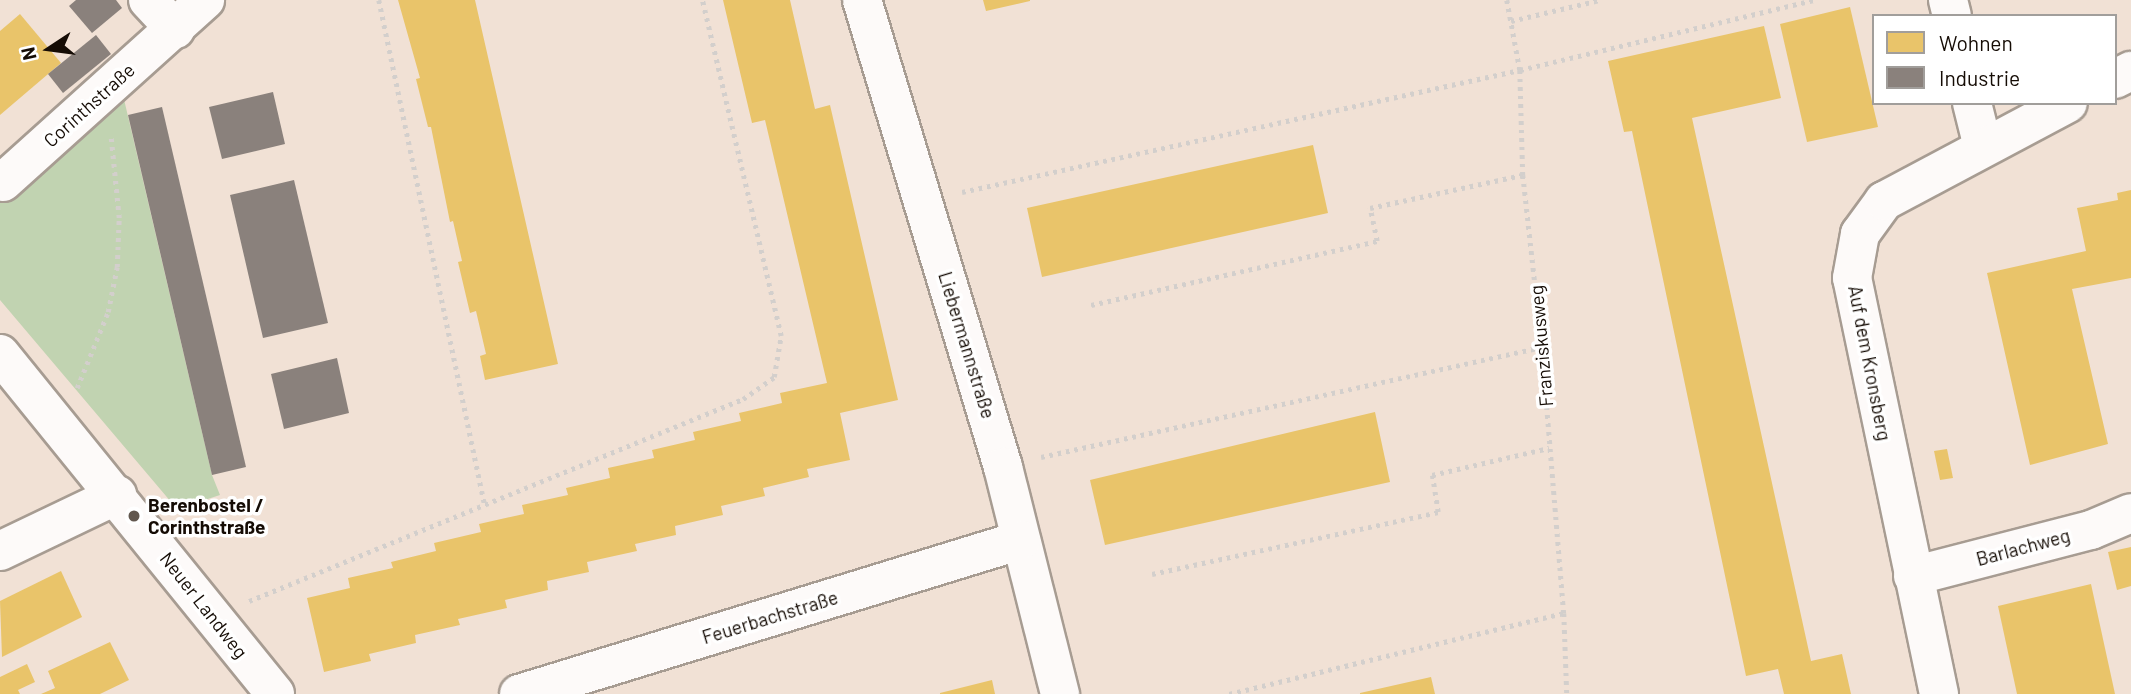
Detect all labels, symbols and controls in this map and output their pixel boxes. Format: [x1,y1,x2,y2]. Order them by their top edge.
north arrow [14,14,84,84]
legend [1872,14,2117,105]
text: Wohnen [1939,30,2013,55]
text: N [15,45,41,63]
street label: Corinthstraße [39,58,139,152]
text: Industrie [1939,65,2020,90]
street label: Liebermannstraße [934,269,1000,421]
street label: Auf dem Kronsberg [1844,283,1896,443]
street label: Franziskusweg [1524,284,1558,408]
place label: Berenbostel / Corinthstraße [148,494,265,538]
marker: Berenbostel / Corinthstraße [126,508,142,524]
street label: Barlachweg [1974,524,2072,570]
street label: Neuer Landweg [155,547,253,663]
street label: Feuerbachstraße [699,585,841,649]

